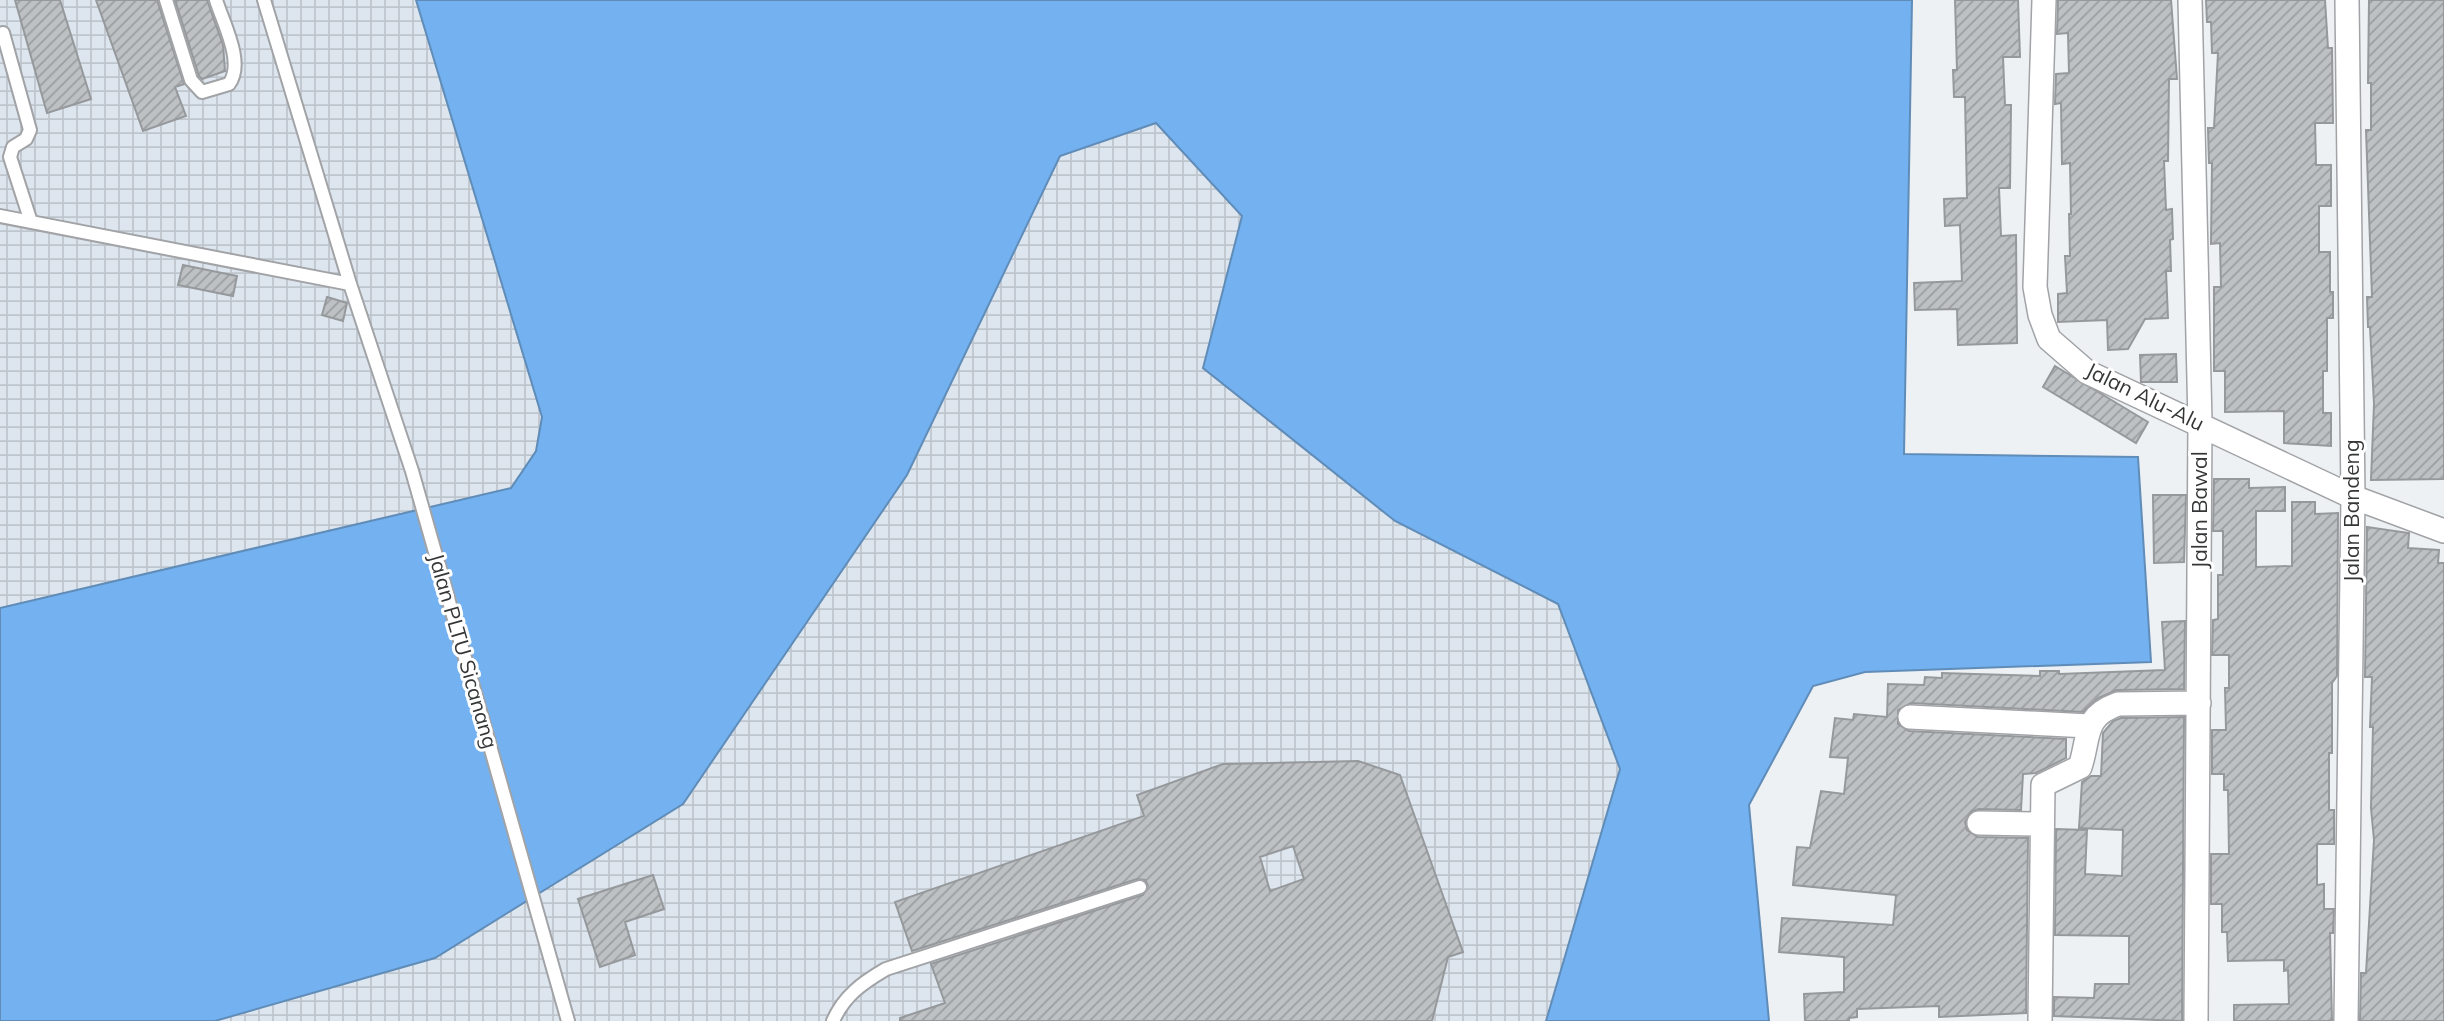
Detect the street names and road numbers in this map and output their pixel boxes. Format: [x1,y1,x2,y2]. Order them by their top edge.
street label: Jalan Alu-Alu [2082,356,2209,436]
street label: Jalan Bandeng [2338,439,2364,583]
street label: Jalan Bawal [2186,451,2212,569]
street label: Jalan PLTU Sicanang [424,550,504,751]

